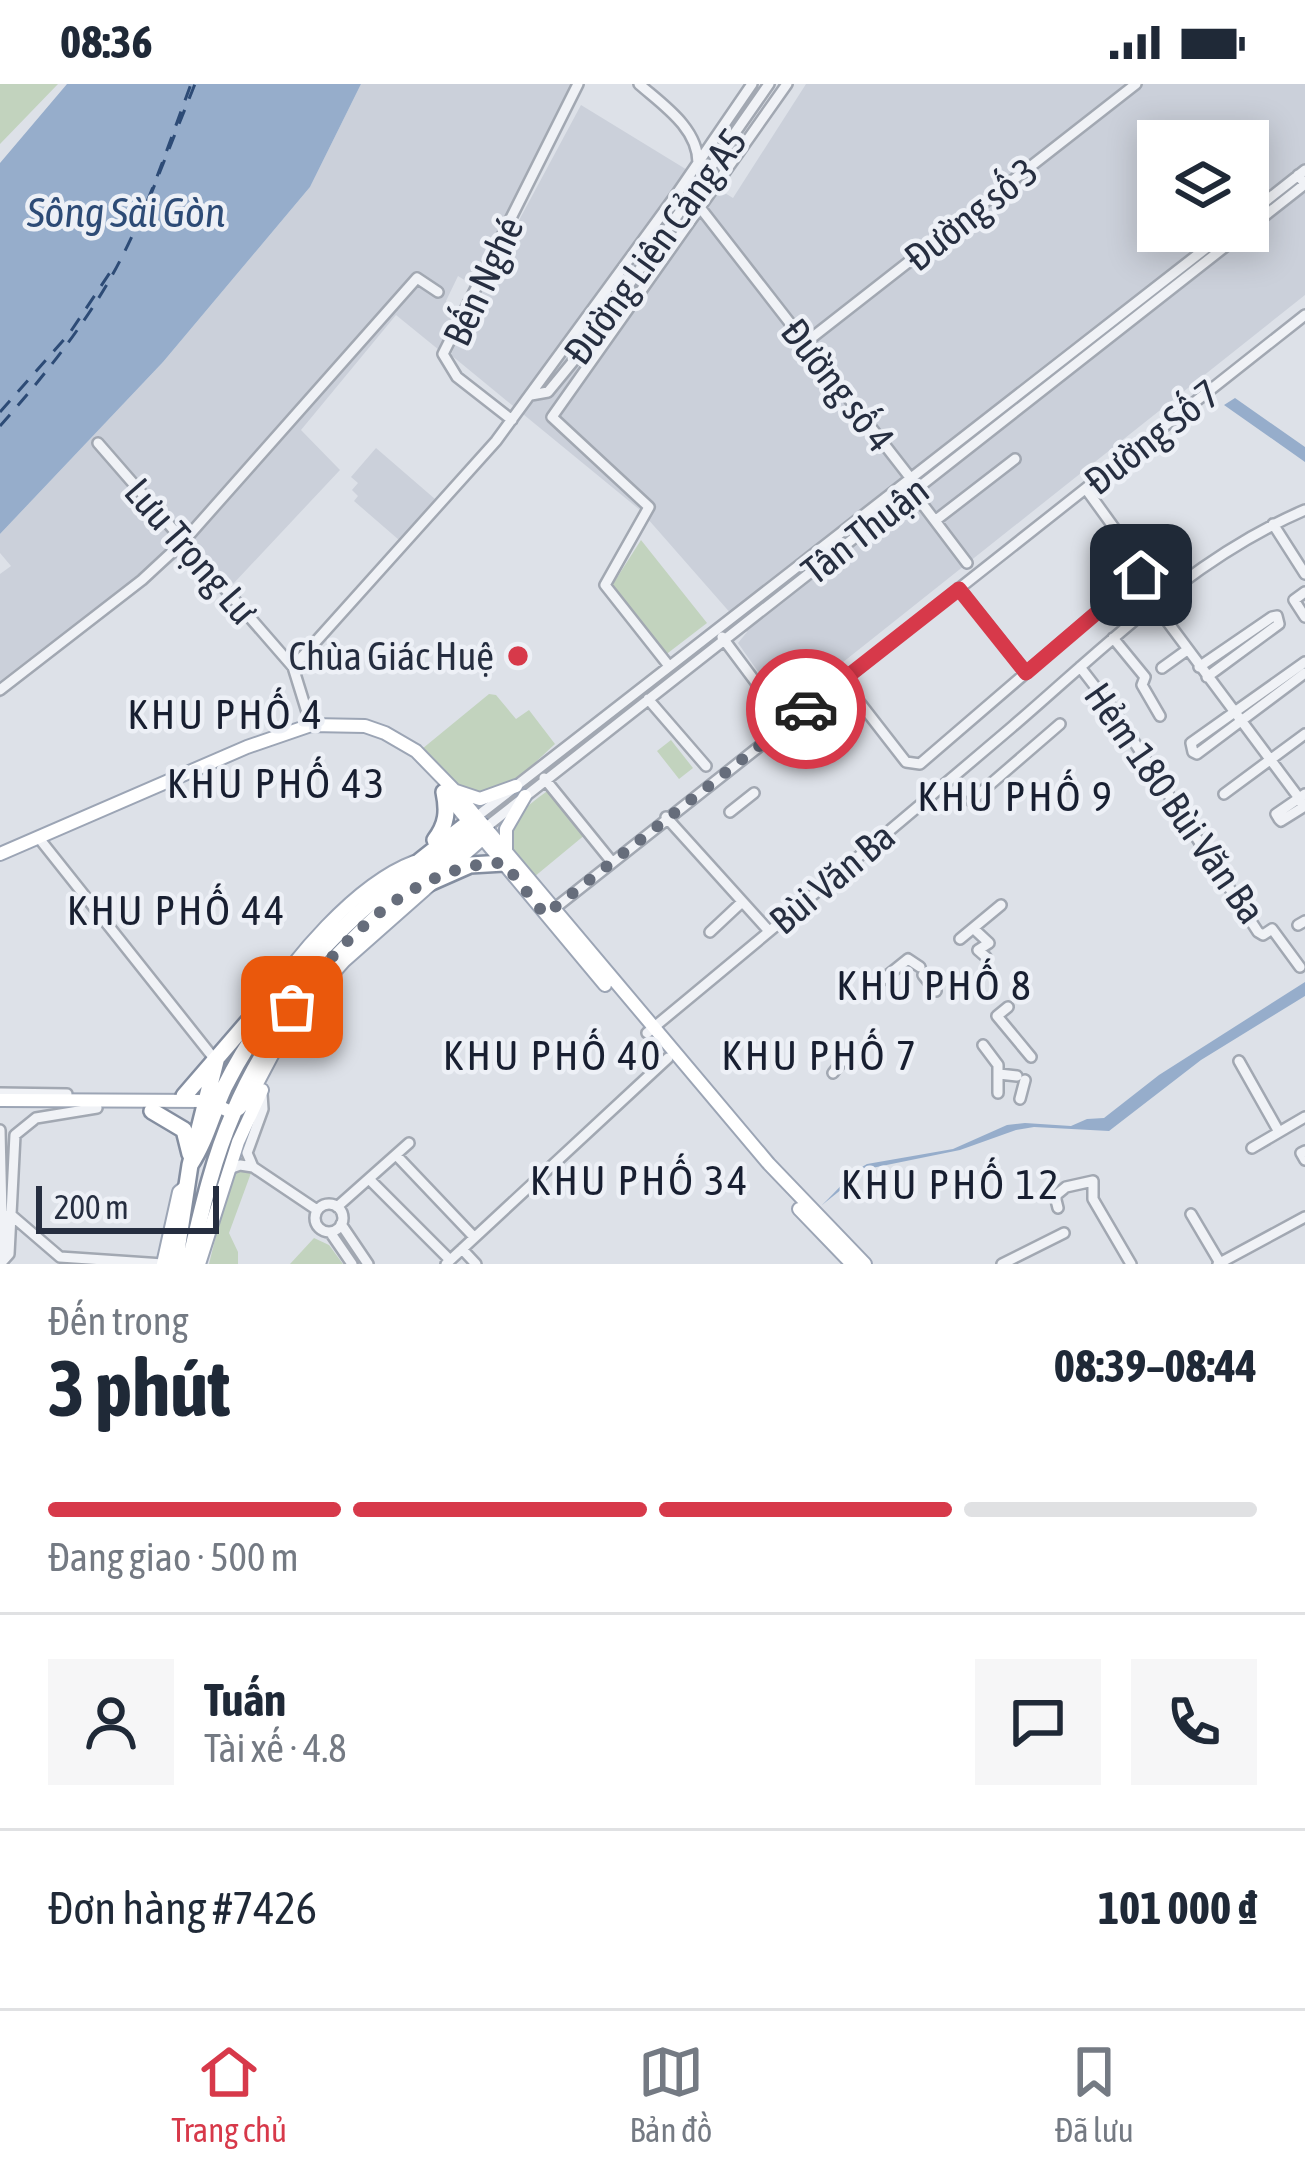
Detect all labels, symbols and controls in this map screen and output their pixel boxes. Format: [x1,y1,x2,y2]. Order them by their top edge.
text: 08:36 [60,16,153,68]
street label: Đường Liên Cảng A5 [555,120,755,372]
map controls [1137,120,1269,252]
button: layers [1137,120,1269,252]
street label: Đường số 3 [896,149,1046,279]
water label: Sông Sài Gòn [26,188,225,236]
street label: Bến Nghé [434,210,532,352]
street label: Đường số 4 [773,310,903,460]
street label: Đường Số 7 [1076,371,1228,503]
street label: Tân Thuận [793,467,937,593]
street label: Lưu Trọng Lư [116,470,266,633]
pin [1090,524,1192,626]
icon: home [1108,542,1174,608]
place label: Chùa Giác Huệ [288,634,494,678]
marker: Chùa Giác Huệ [505,643,531,669]
courier [746,649,866,769]
street label: Hẻm 180 Bùi Văn Ba [1076,675,1274,931]
icon: car [773,676,839,742]
district label: KHU PHỐ 4 [127,687,325,738]
district label: KHU PHỐ 43 [167,756,387,807]
district label: KHU PHỐ 9 [917,769,1115,820]
street label: Bùi Văn Ba [761,813,903,943]
district label: KHU PHỐ 44 [67,883,287,934]
pin [241,956,343,1058]
district label: KHU PHỐ 8 [836,958,1034,1009]
icon: bag [259,974,325,1040]
district label: KHU PHỐ 40 [443,1028,663,1079]
district label: KHU PHỐ 7 [721,1028,919,1079]
district label: KHU PHỐ 34 [530,1153,750,1204]
district label: KHU PHỐ 12 [841,1157,1061,1208]
scale bar [36,1180,219,1233]
text: 200 m [54,1188,129,1226]
text: Đến trong [48,1299,189,1343]
text: 08:39–08:44 [1054,1340,1257,1392]
text: 3 phút [48,1343,230,1433]
text: Đang giao · 500 m [48,1535,299,1579]
button: person [48,1659,174,1785]
button: chat [975,1659,1101,1785]
button: phone [1131,1659,1257,1785]
text: Tuấn [204,1674,286,1726]
text: Tài xế · 4.8 [204,1726,347,1770]
text: Đơn hàng #7426 [48,1882,317,1934]
text: 101 000 ₫ [1098,1882,1257,1934]
tab: Trang chủ [171,2039,287,2149]
tab: Bản đồ [629,2039,712,2149]
tab: Đã lưu [1055,2039,1134,2149]

